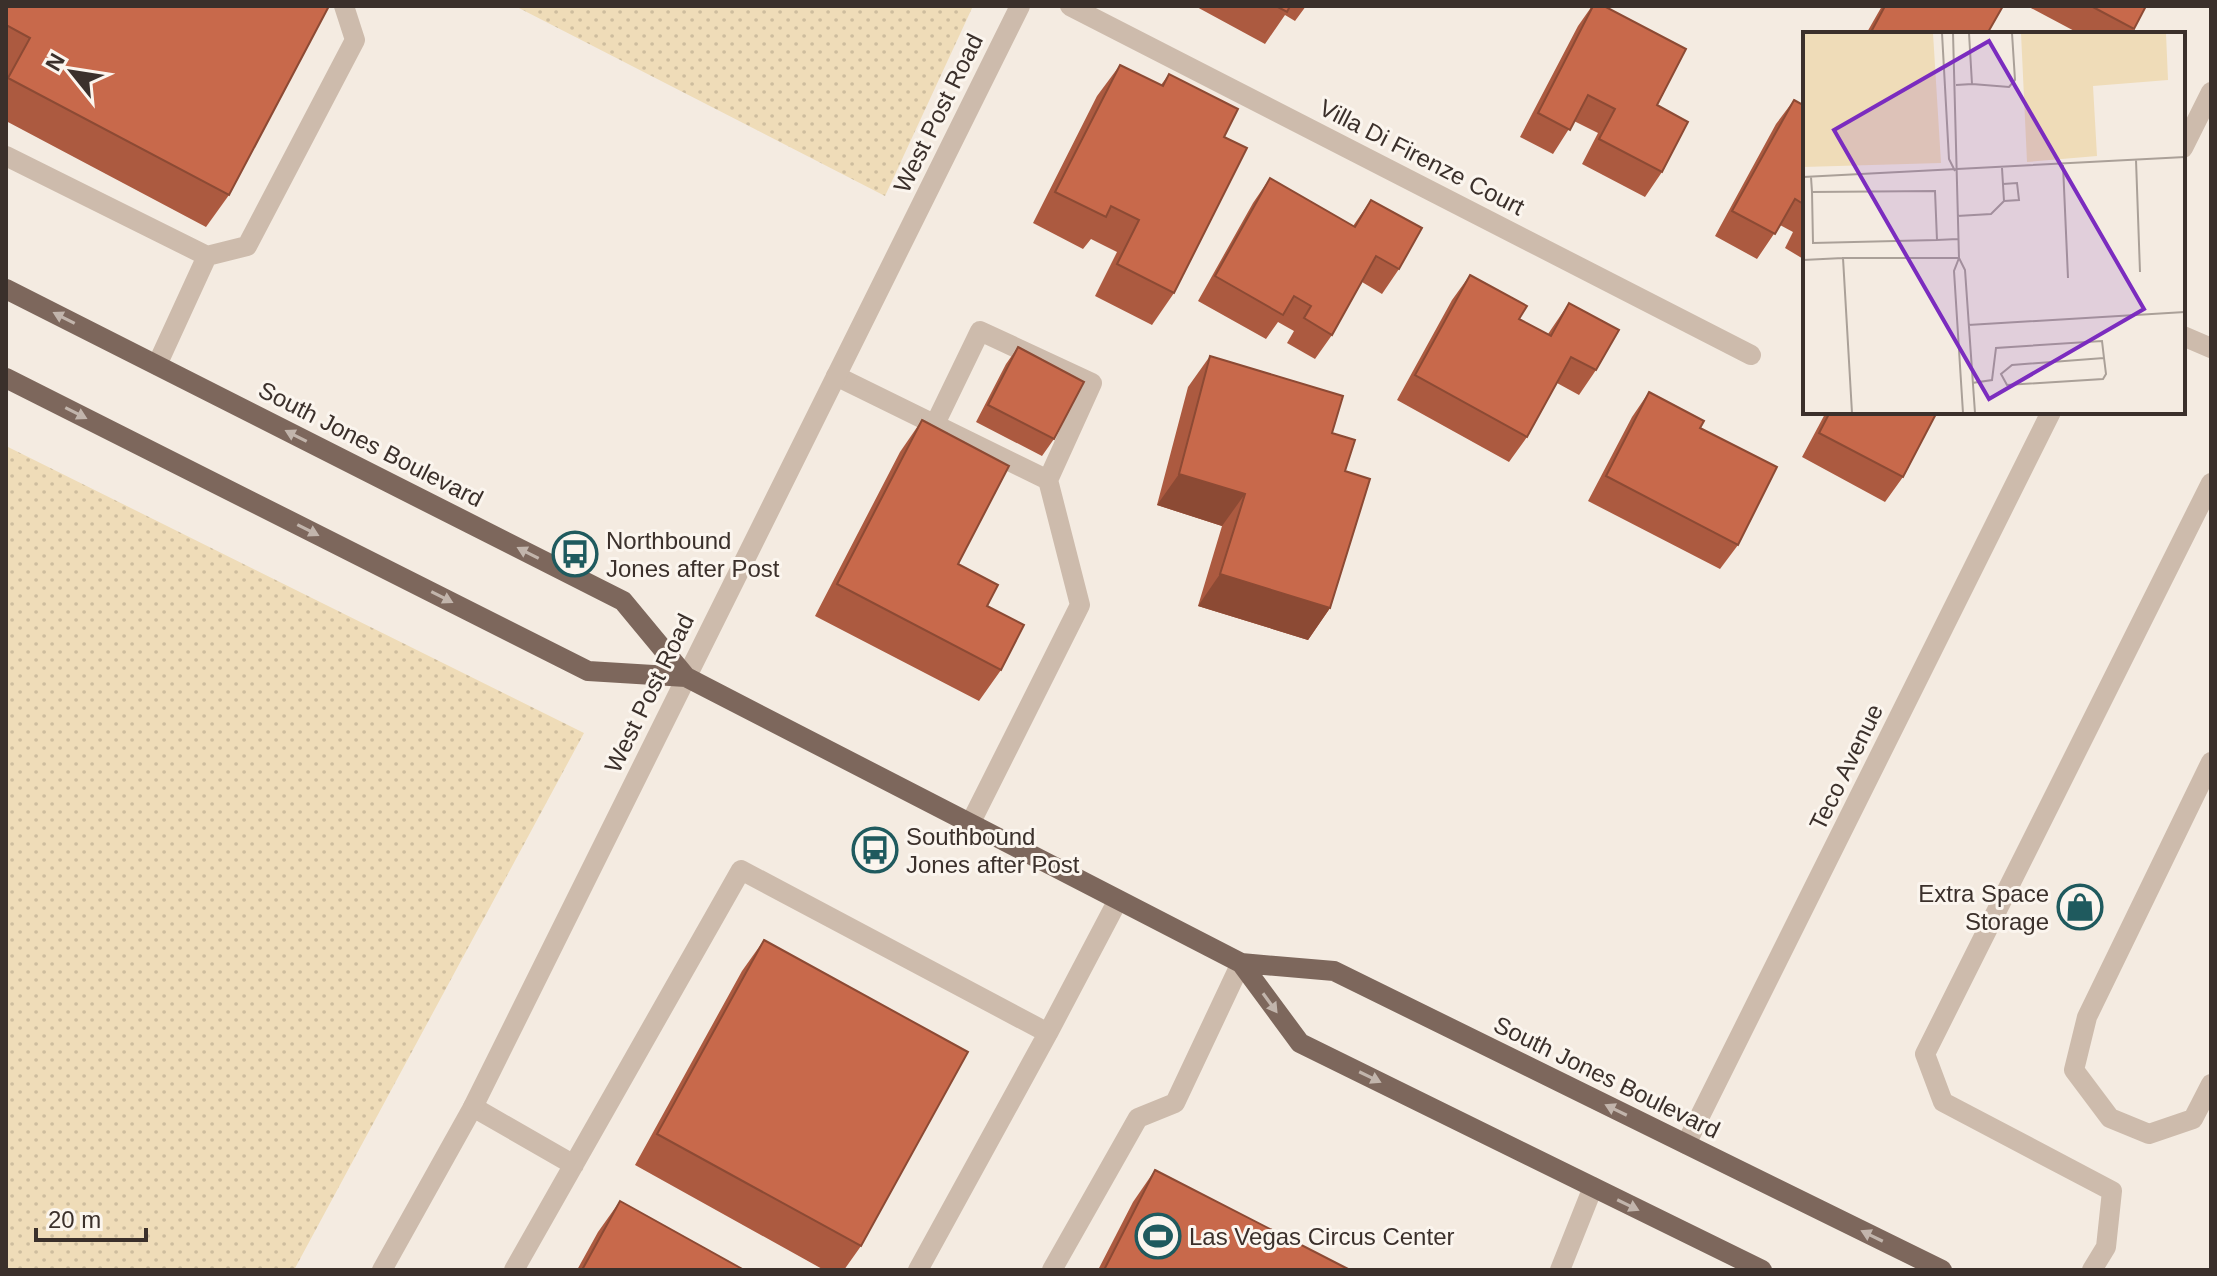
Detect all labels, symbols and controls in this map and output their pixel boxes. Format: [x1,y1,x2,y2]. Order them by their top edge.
street label: West Post Road [888,29,988,197]
north arrow [32,32,112,112]
inset map [1803,32,2185,414]
text: N [40,49,70,75]
street label: Villa Di Firenze Court [1315,94,1529,221]
one-way arrow [52,312,75,325]
street label: South Jones Boulevard [254,376,488,512]
one-way arrow [64,406,87,420]
one-way arrow [285,429,308,442]
one-way arrow [296,523,319,537]
place label: Northbound Jones after Post [606,527,780,582]
bus stop icon: Northbound Jones after Post [551,530,599,578]
one-way arrow [517,546,540,560]
one-way arrow [430,591,453,604]
street label: West Post Road [599,609,699,777]
street label: Teco Avenue [1804,700,1888,834]
place label: Southbound Jones after Post [906,823,1080,878]
bus stop icon: Southbound Jones after Post [851,826,899,874]
place label: Extra Space Storage [1918,880,2049,935]
shop icon: Extra Space Storage [2056,883,2104,931]
one-way arrow [1262,993,1278,1013]
street label: South Jones Boulevard [1490,1010,1724,1144]
one-way arrow [1358,1071,1381,1084]
one-way arrow [1604,1103,1628,1117]
scale bar [36,1192,146,1242]
one-way arrow [1617,1198,1640,1211]
text: 20 m [48,1206,101,1233]
sports icon: Las Vegas Circus Center [1134,1212,1182,1260]
place label: Las Vegas Circus Center [1189,1223,1454,1250]
one-way arrow [1860,1229,1883,1242]

